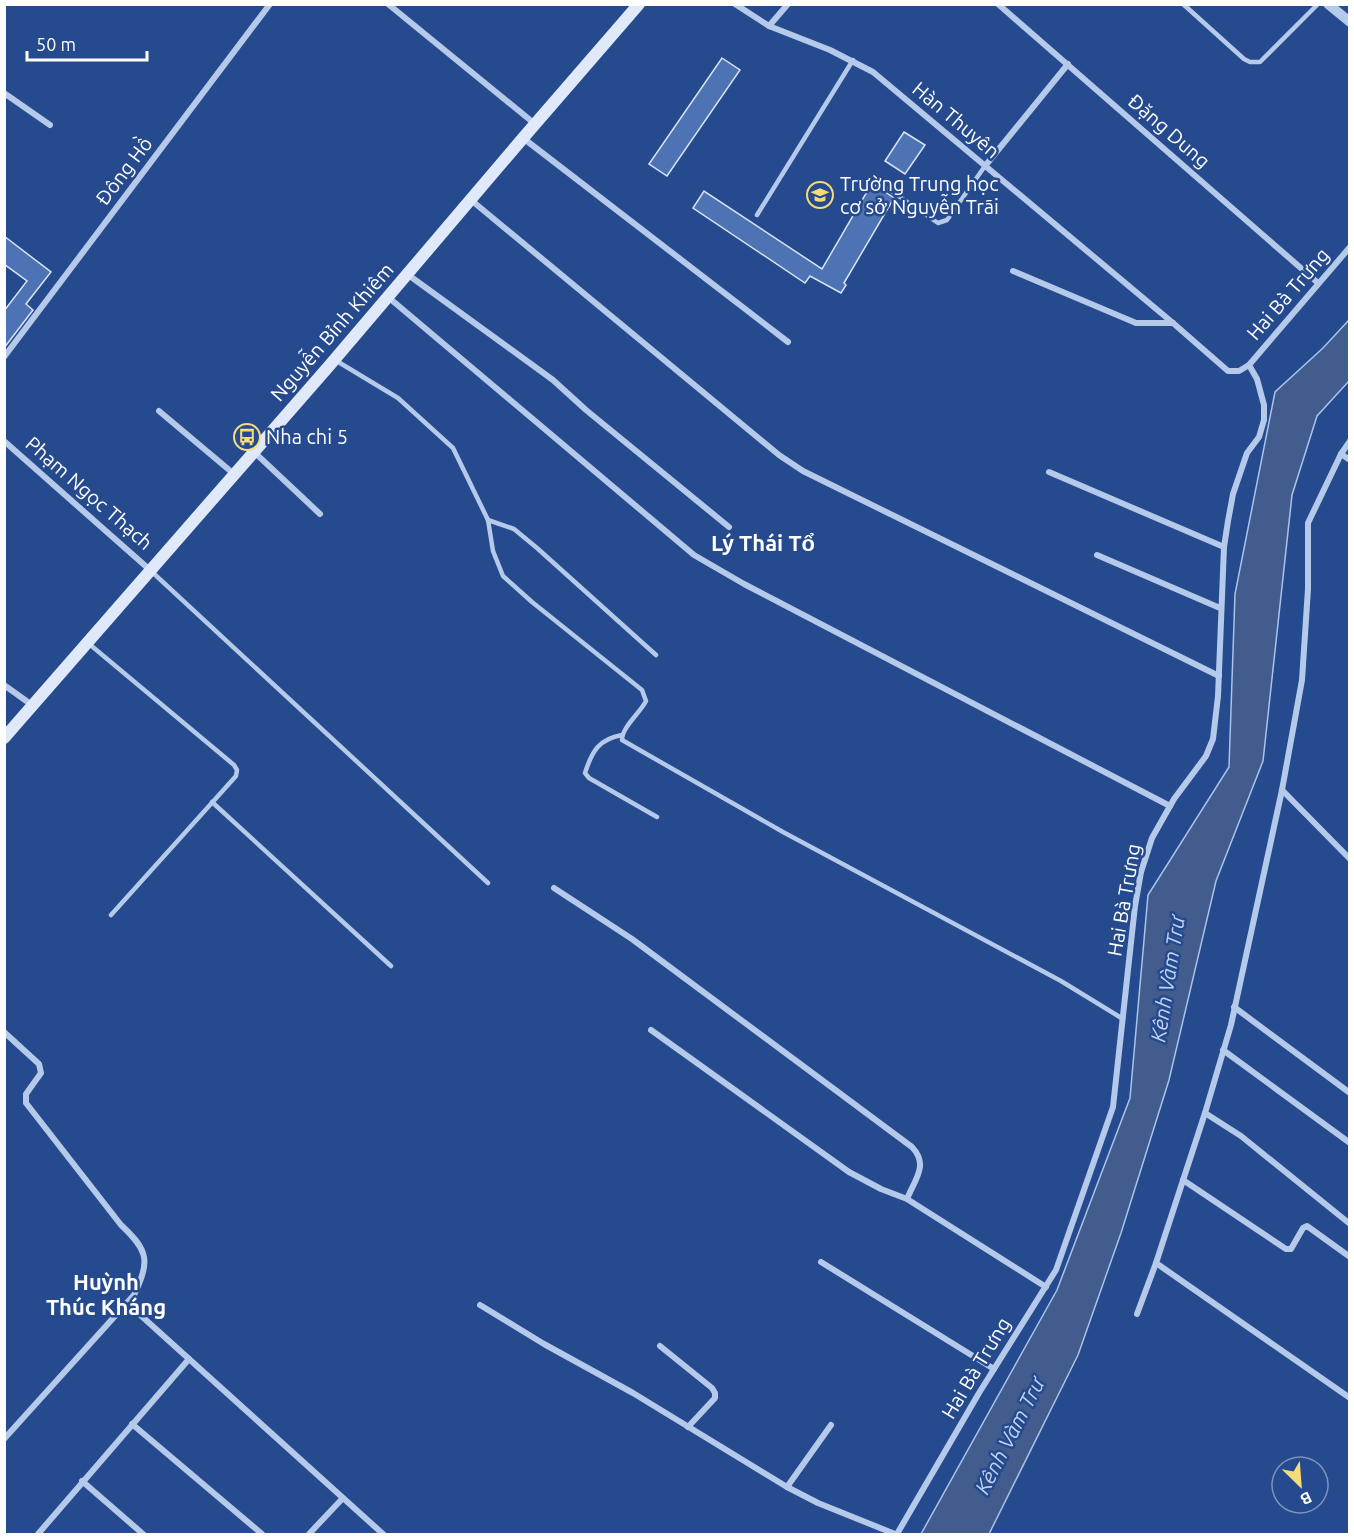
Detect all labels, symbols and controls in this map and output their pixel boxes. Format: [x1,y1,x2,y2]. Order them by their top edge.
scale bar [27,24,147,62]
text: 50 m [36,34,76,54]
street label: Hàn Thuyên [908,77,1004,163]
street label: Đặng Dung [1124,89,1215,172]
street label: Đông Hồ [88,130,157,209]
place label: Trường Trung học cơ sở Nguyễn Trãi [840,172,999,218]
school or university icon: Trường Trung học cơ sở Nguyễn Trãi [805,180,835,210]
street label: Hai Bà Trưng [1242,243,1334,344]
street label: Nguyễn Bỉnh Khiêm [264,257,398,405]
bus stop icon: Nha chi 5 [232,422,262,452]
place label: Nha chi 5 [266,425,348,448]
street label: Phạm Ngọc Thạch [21,431,157,554]
district label: Lý Thái Tổ [711,530,815,555]
street label: Hai Bà Trưng [1102,842,1145,958]
water label: Kênh Vàm Trư [1145,912,1189,1044]
district label: Huỳnh Thúc Kháng [46,1269,166,1319]
street label: Hai Bà Trưng [936,1313,1015,1423]
water label: Kênh Vàm Trư [969,1372,1050,1498]
north arrow [1270,1455,1330,1515]
text: B [1298,1488,1315,1509]

